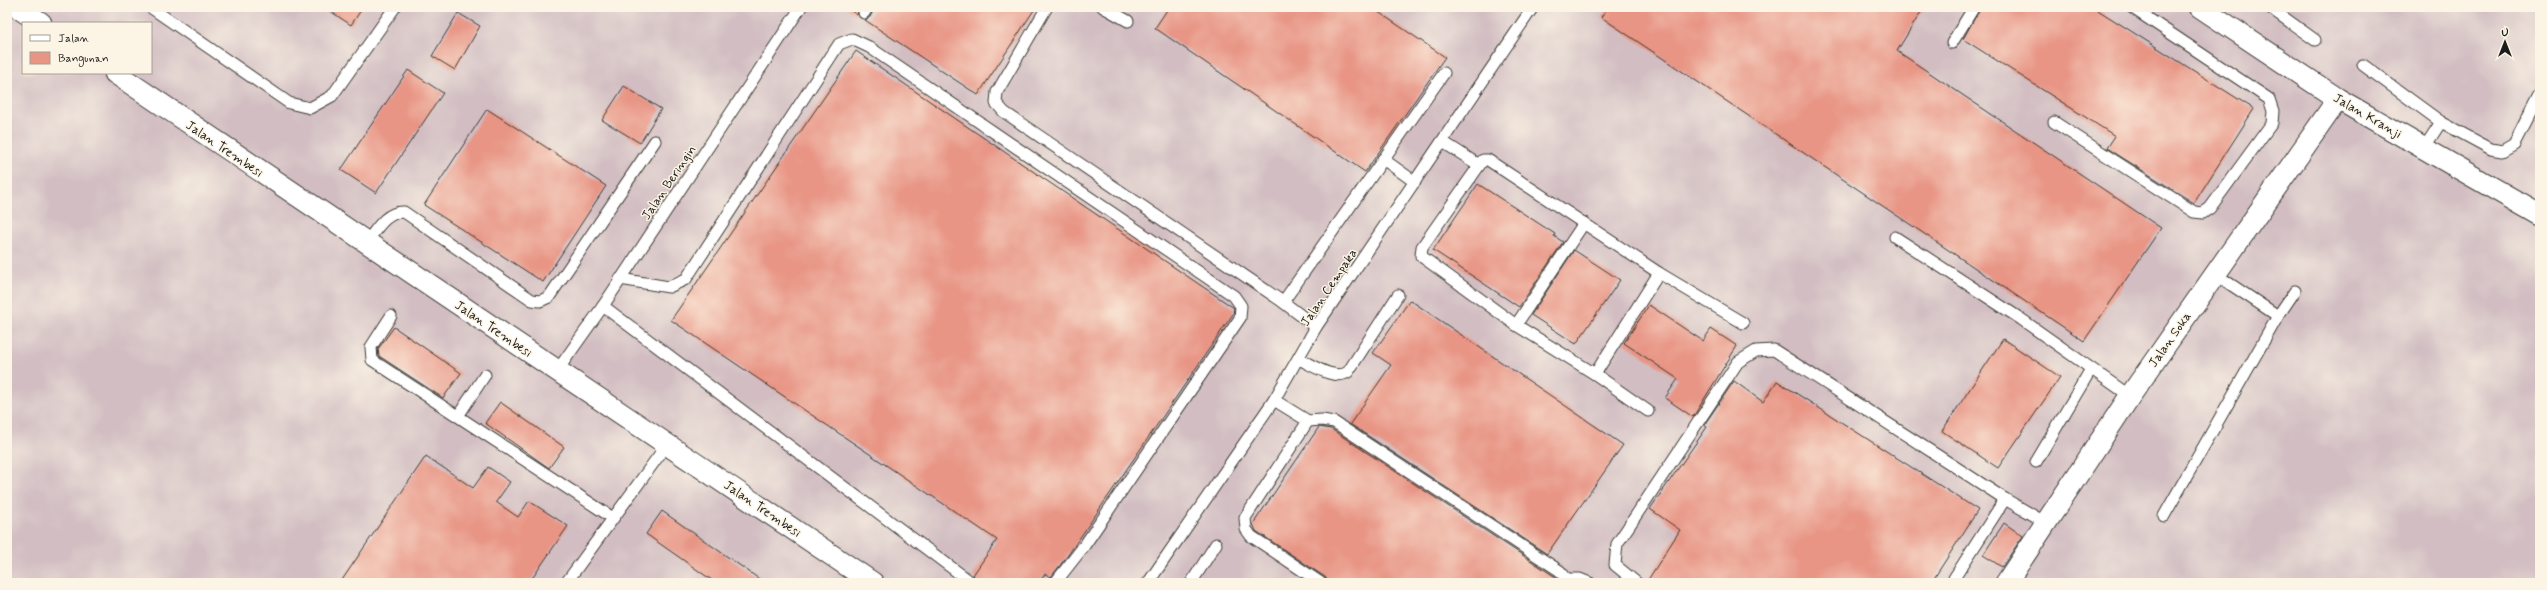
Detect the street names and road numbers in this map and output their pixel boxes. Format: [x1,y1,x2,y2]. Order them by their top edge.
street label: Jalan Kranji [2330,90,2405,143]
street label: Jalan Trembesi [182,117,266,181]
street label: Jalan Beringin [638,142,700,223]
street label: Jalan Cempaka [1297,246,1361,330]
street label: Jalan Trembesi [451,297,535,361]
street label: Jalan Soka [2145,309,2196,371]
street label: Jalan Trembesi [720,477,804,541]

